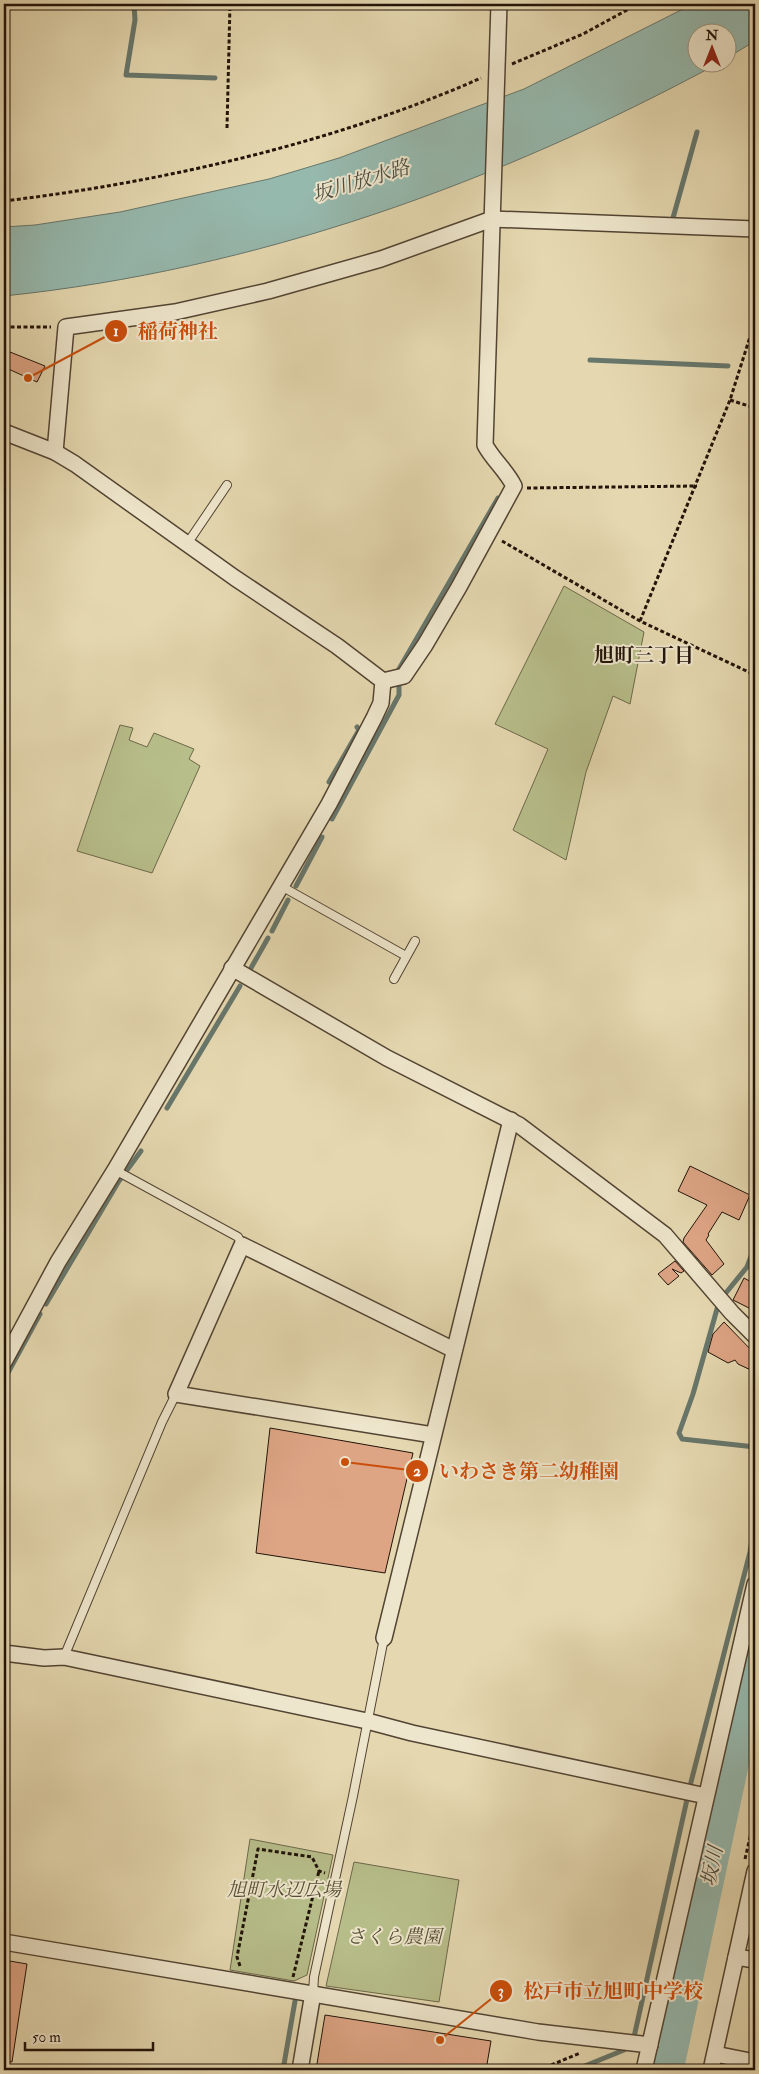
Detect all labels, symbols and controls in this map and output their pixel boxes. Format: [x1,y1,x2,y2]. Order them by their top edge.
north arrow [686,22,736,72]
text: N [705,27,719,44]
water label: 坂川放水路 [310,154,414,208]
callout: 稲荷神社 [103,313,228,348]
text: 稲荷神社 [138,319,218,344]
text: 1 [113,322,119,341]
district label: 旭町三丁目 [594,643,694,668]
callout: いわさき第二幼稚園 [404,1454,629,1489]
text: いわさき第二幼稚園 [439,1459,619,1484]
text: 2 [413,1462,421,1481]
water label: 坂川 [696,1842,729,1888]
park label: 旭町水辺広場 [227,1878,343,1902]
park label: さくら農園 [346,1925,444,1949]
callout: 松戸市立旭町中学校 [488,1974,713,2009]
text: 松戸市立旭町中学校 [523,1979,703,2004]
text: 3 [498,1982,504,2001]
scale bar [25,2019,152,2051]
text: 50 m [32,2028,61,2047]

